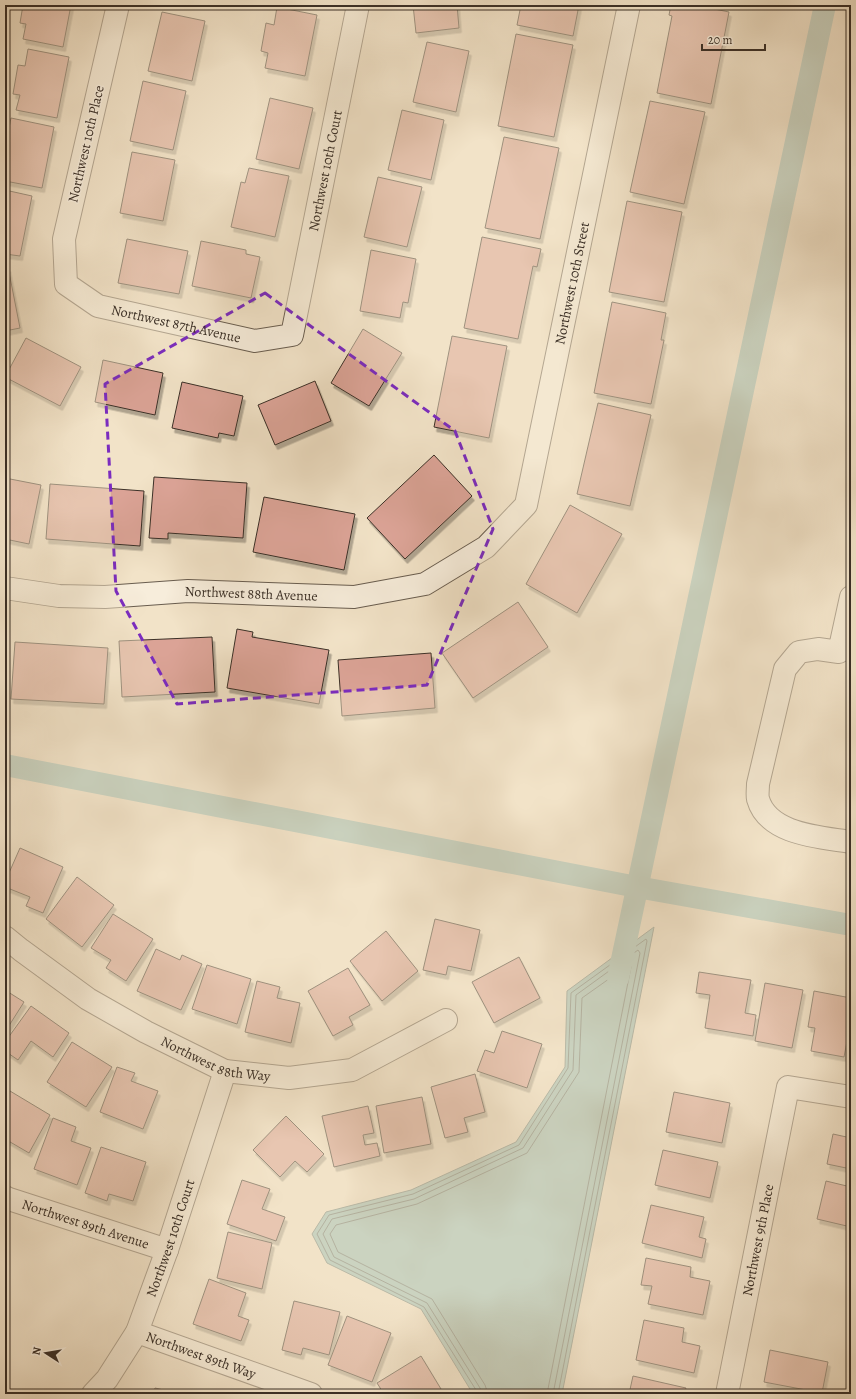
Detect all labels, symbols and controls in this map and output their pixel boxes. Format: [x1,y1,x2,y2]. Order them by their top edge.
scale bar [702,26,765,52]
text: 20 m [708,32,732,48]
street label: Northwest 10th Place [63,84,109,204]
street label: Northwest 10th Court [303,108,346,233]
street label: Northwest 10th Street [550,220,594,346]
street label: Northwest 87th Avenue [109,300,243,347]
street label: Northwest 88th Avenue [184,581,318,605]
street label: Northwest 88th Way [158,1031,272,1085]
street label: Northwest 10th Court [141,1176,199,1299]
street label: Northwest 9th Place [737,1182,778,1298]
street label: Northwest 89th Avenue [20,1194,152,1253]
street label: Northwest 89th Way [143,1326,259,1383]
north arrow [26,1333,66,1373]
text: N [29,1346,45,1357]

